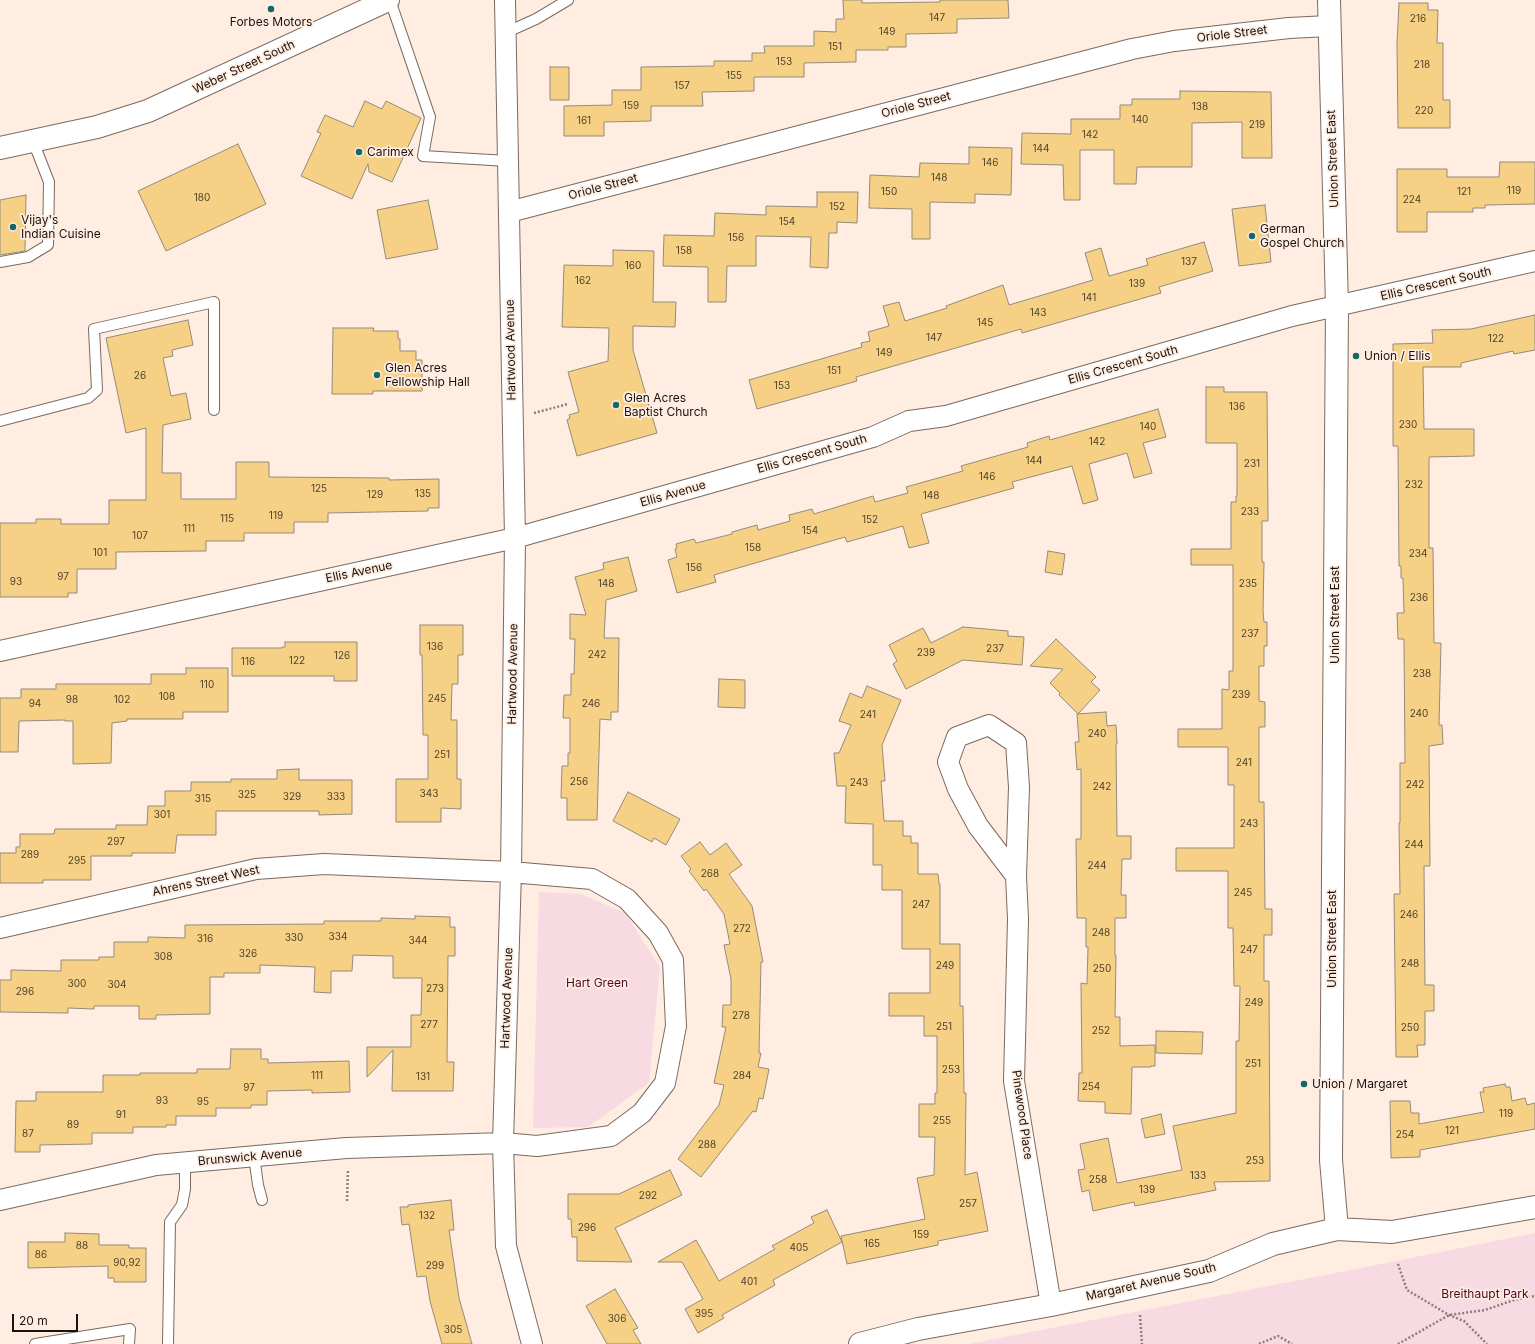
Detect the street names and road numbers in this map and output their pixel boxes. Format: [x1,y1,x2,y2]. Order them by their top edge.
street label: Oriole Street [1196,23,1268,45]
street label: Weber Street South [191,37,297,97]
street label: Oriole Street [880,89,952,121]
street label: Union Street East [1324,110,1342,208]
street label: Oriole Street [567,171,639,203]
street label: Ellis Crescent South [1379,264,1493,304]
street label: Hartwood Avenue [503,299,519,401]
street label: Ellis Crescent South [1067,342,1179,388]
street label: Ellis Crescent South [756,431,868,477]
street label: Ellis Avenue [638,478,708,510]
street label: Ellis Avenue [324,558,394,586]
street label: Union Street East [1328,566,1342,664]
street label: Hartwood Avenue [505,623,521,725]
street label: Ahrens Street West [151,863,261,899]
street label: Union Street East [1325,890,1339,988]
street label: Hartwood Avenue [498,947,516,1049]
street label: Pinewood Place [1009,1069,1035,1161]
street label: Brunswick Avenue [197,1145,303,1169]
street label: Margaret Avenue South [1085,1260,1217,1304]

